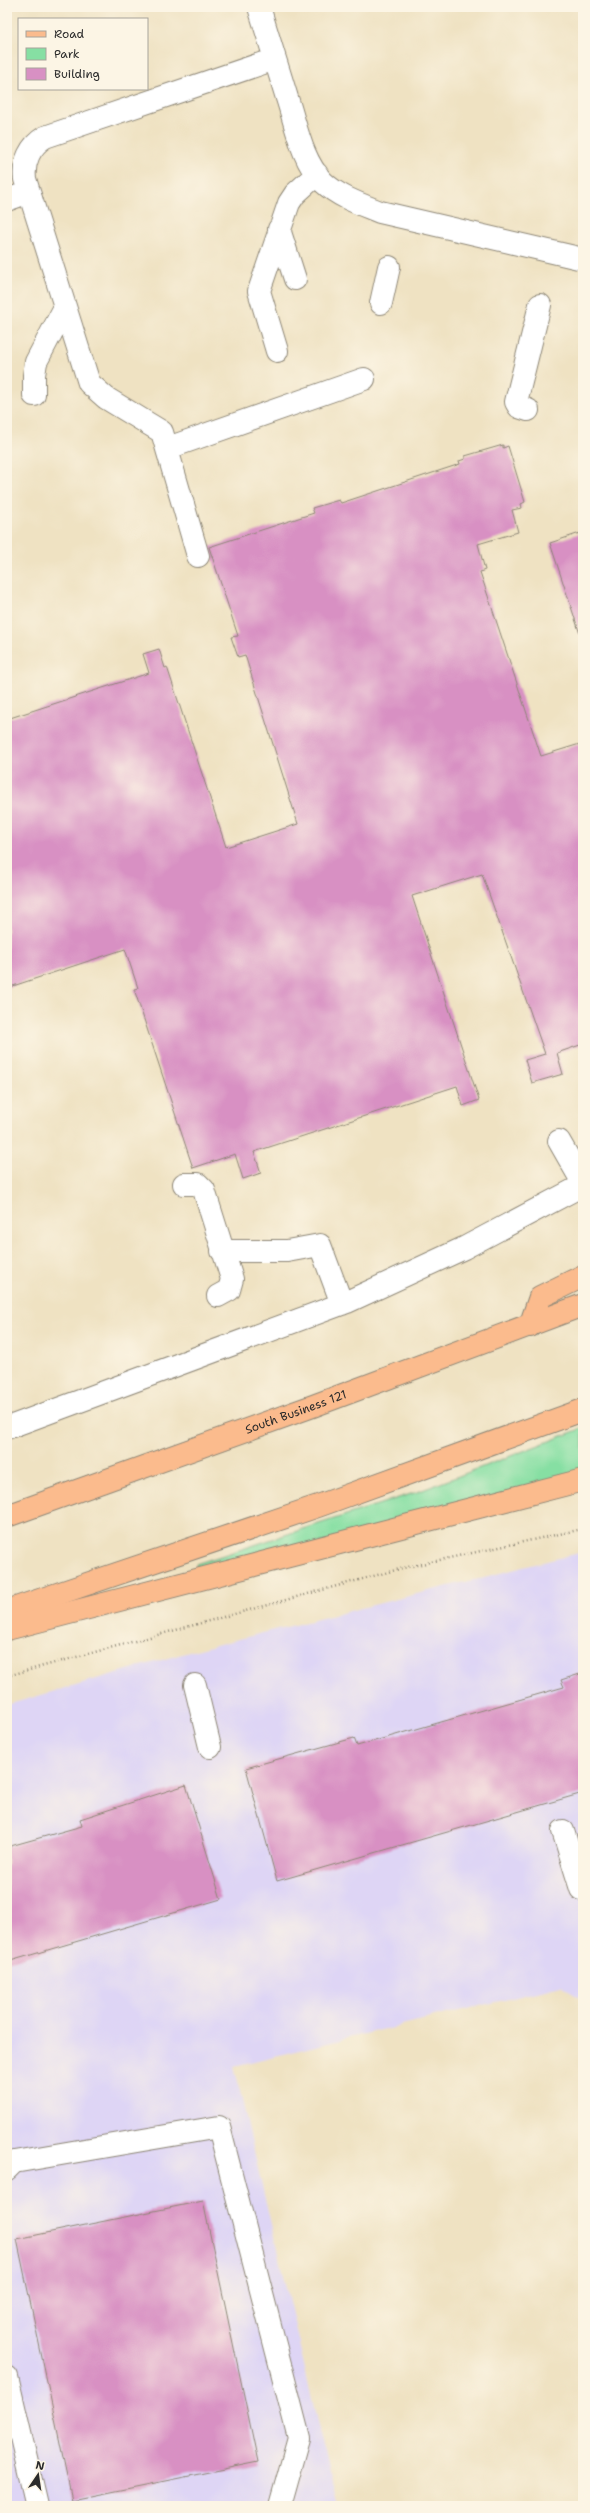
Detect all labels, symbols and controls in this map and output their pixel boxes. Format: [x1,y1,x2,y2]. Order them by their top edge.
legend [18,18,148,90]
text: Road [54,26,85,42]
text: Park [54,46,80,62]
text: Building [54,66,100,82]
street label: South Business 121 [243,1386,349,1438]
north arrow [18,2455,58,2495]
text: N [34,2457,46,2474]

